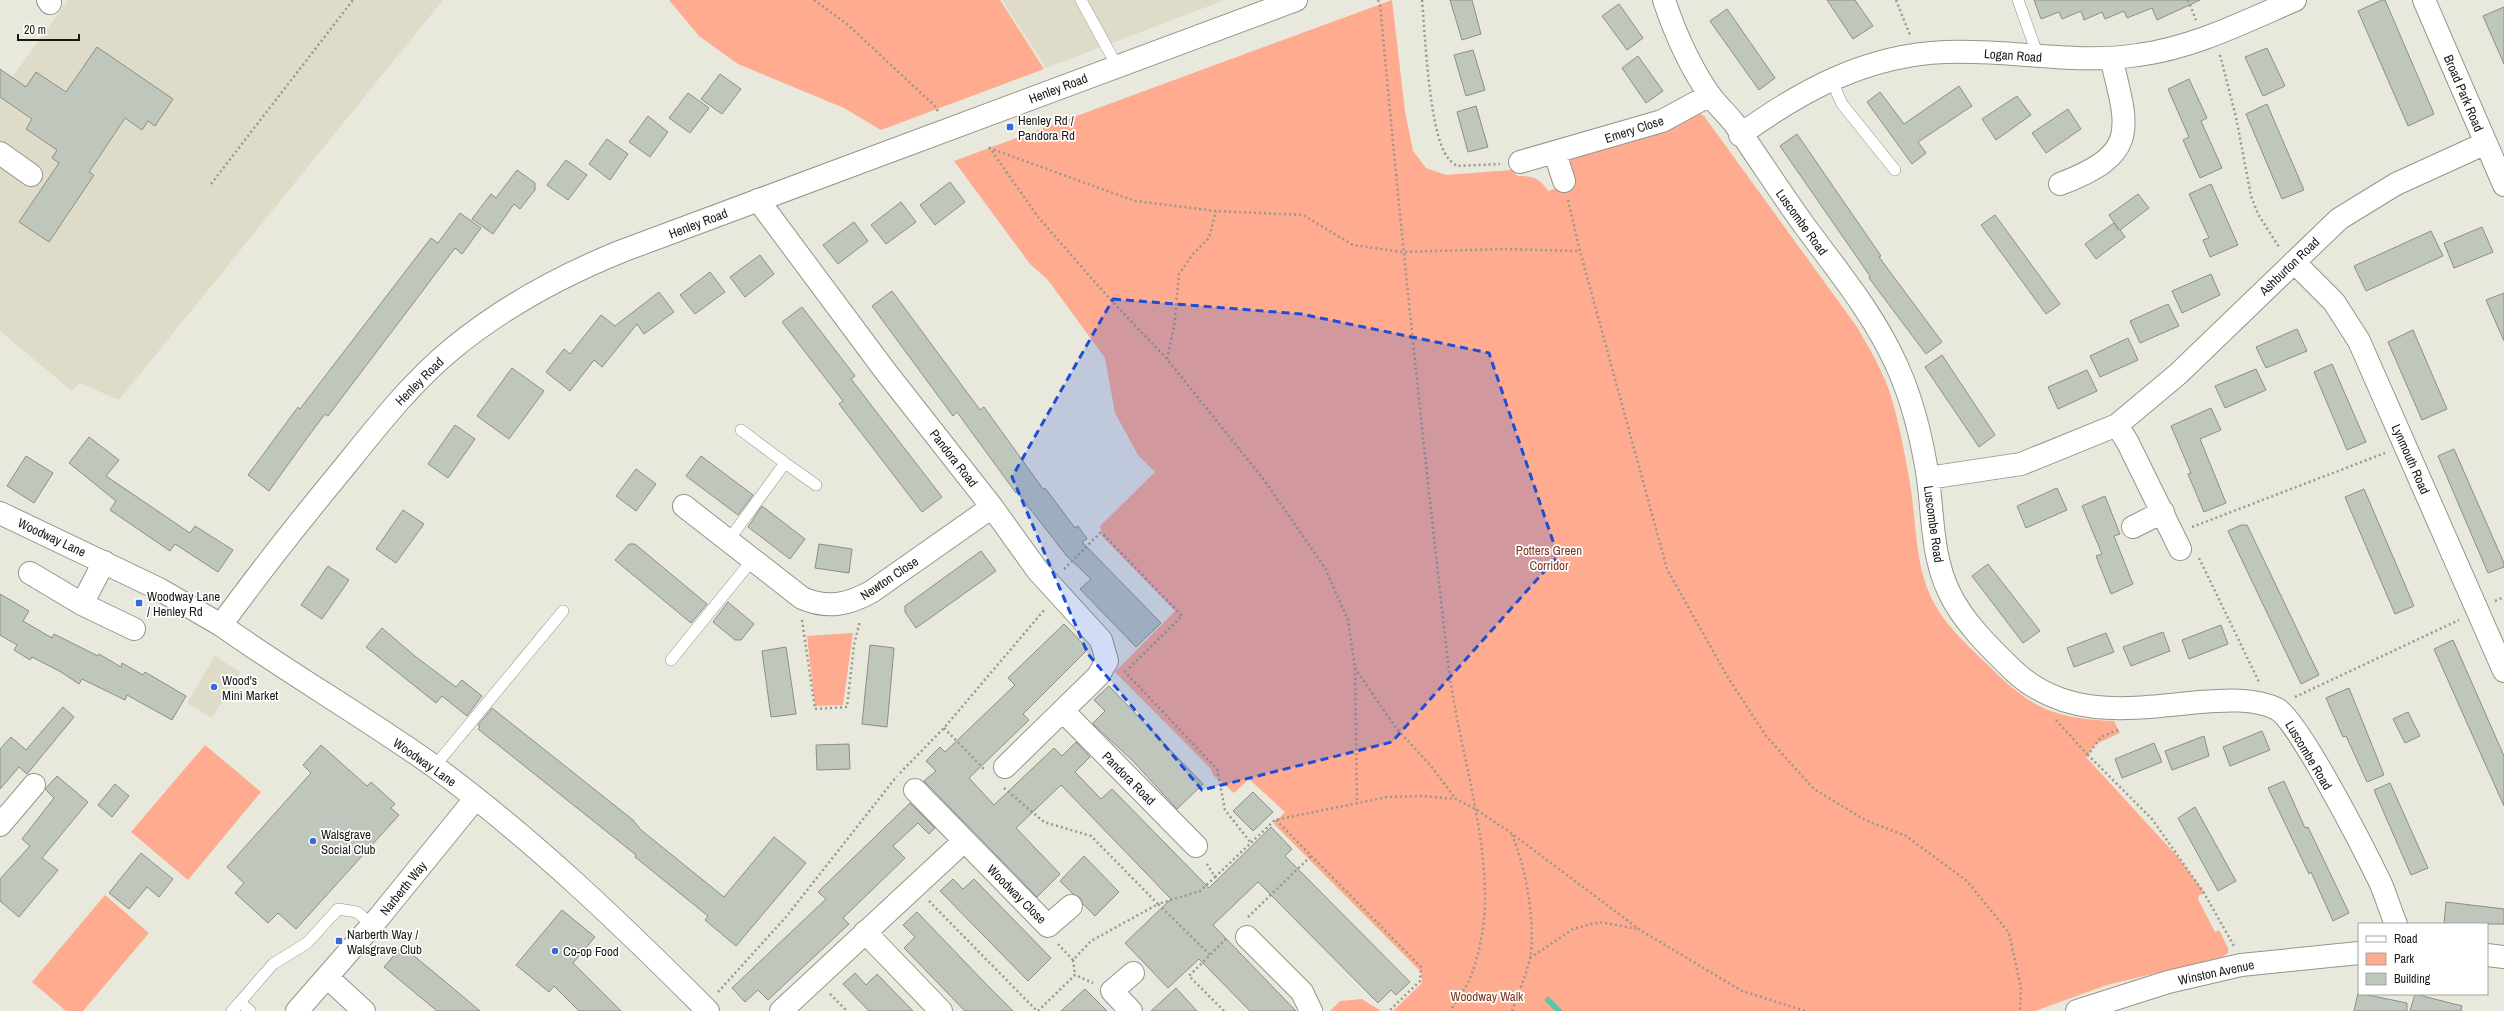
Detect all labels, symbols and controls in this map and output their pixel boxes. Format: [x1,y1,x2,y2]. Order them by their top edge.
scale bar [18,16,79,42]
text: 20 m [24,22,46,38]
street label: Logan Road [1983,45,2043,66]
street label: Broad Park Road [2440,52,2487,134]
street label: Henley Road [1026,69,1090,107]
place label: Henley Rd / Pandora Rd [1018,112,1075,144]
street label: Emery Close [1603,112,1666,147]
marker: Henley Rd / Pandora Rd [1005,122,1015,132]
street label: Luscombe Road [1772,186,1831,259]
street label: Henley Road [666,204,730,242]
street label: Ashburton Road [2255,233,2323,300]
street label: Henley Road [392,354,447,409]
street label: Lynmouth Road [2388,422,2434,497]
street label: Pandora Road [926,426,982,491]
street label: Luscombe Road [1920,484,1947,564]
street label: Woodway Lane [15,514,89,561]
park label: Potters Green Corridor [1516,542,1582,574]
street label: Newton Close [857,553,922,604]
place label: Woodway Lane / Henley Rd [147,588,220,620]
marker: Woodway Lane / Henley Rd [134,598,144,608]
place label: Wood's Mini Market [222,672,278,704]
marker: Wood's Mini Market [209,682,219,692]
street label: Luscombe Road [2281,718,2336,793]
street label: Woodway Lane [390,734,460,790]
street label: Pandora Road [1098,748,1159,809]
place label: Walsgrave Social Club [321,826,376,858]
marker: Walsgrave Social Club [308,836,318,846]
street label: Narberth Way [376,857,431,919]
street label: Woodway Close [983,861,1050,928]
legend [2358,923,2488,995]
place label: Narberth Way / Walsgrave Club [347,926,422,958]
text: Road [2394,931,2418,947]
marker: Narberth Way / Walsgrave Club [334,936,344,946]
place label: Co-op Food [563,943,619,960]
marker: Co-op Food [550,946,560,956]
text: Park [2394,951,2414,967]
street label: Winston Avenue [2176,956,2256,989]
text: Building [2394,971,2431,987]
park label: Woodway Walk [1451,988,1524,1005]

